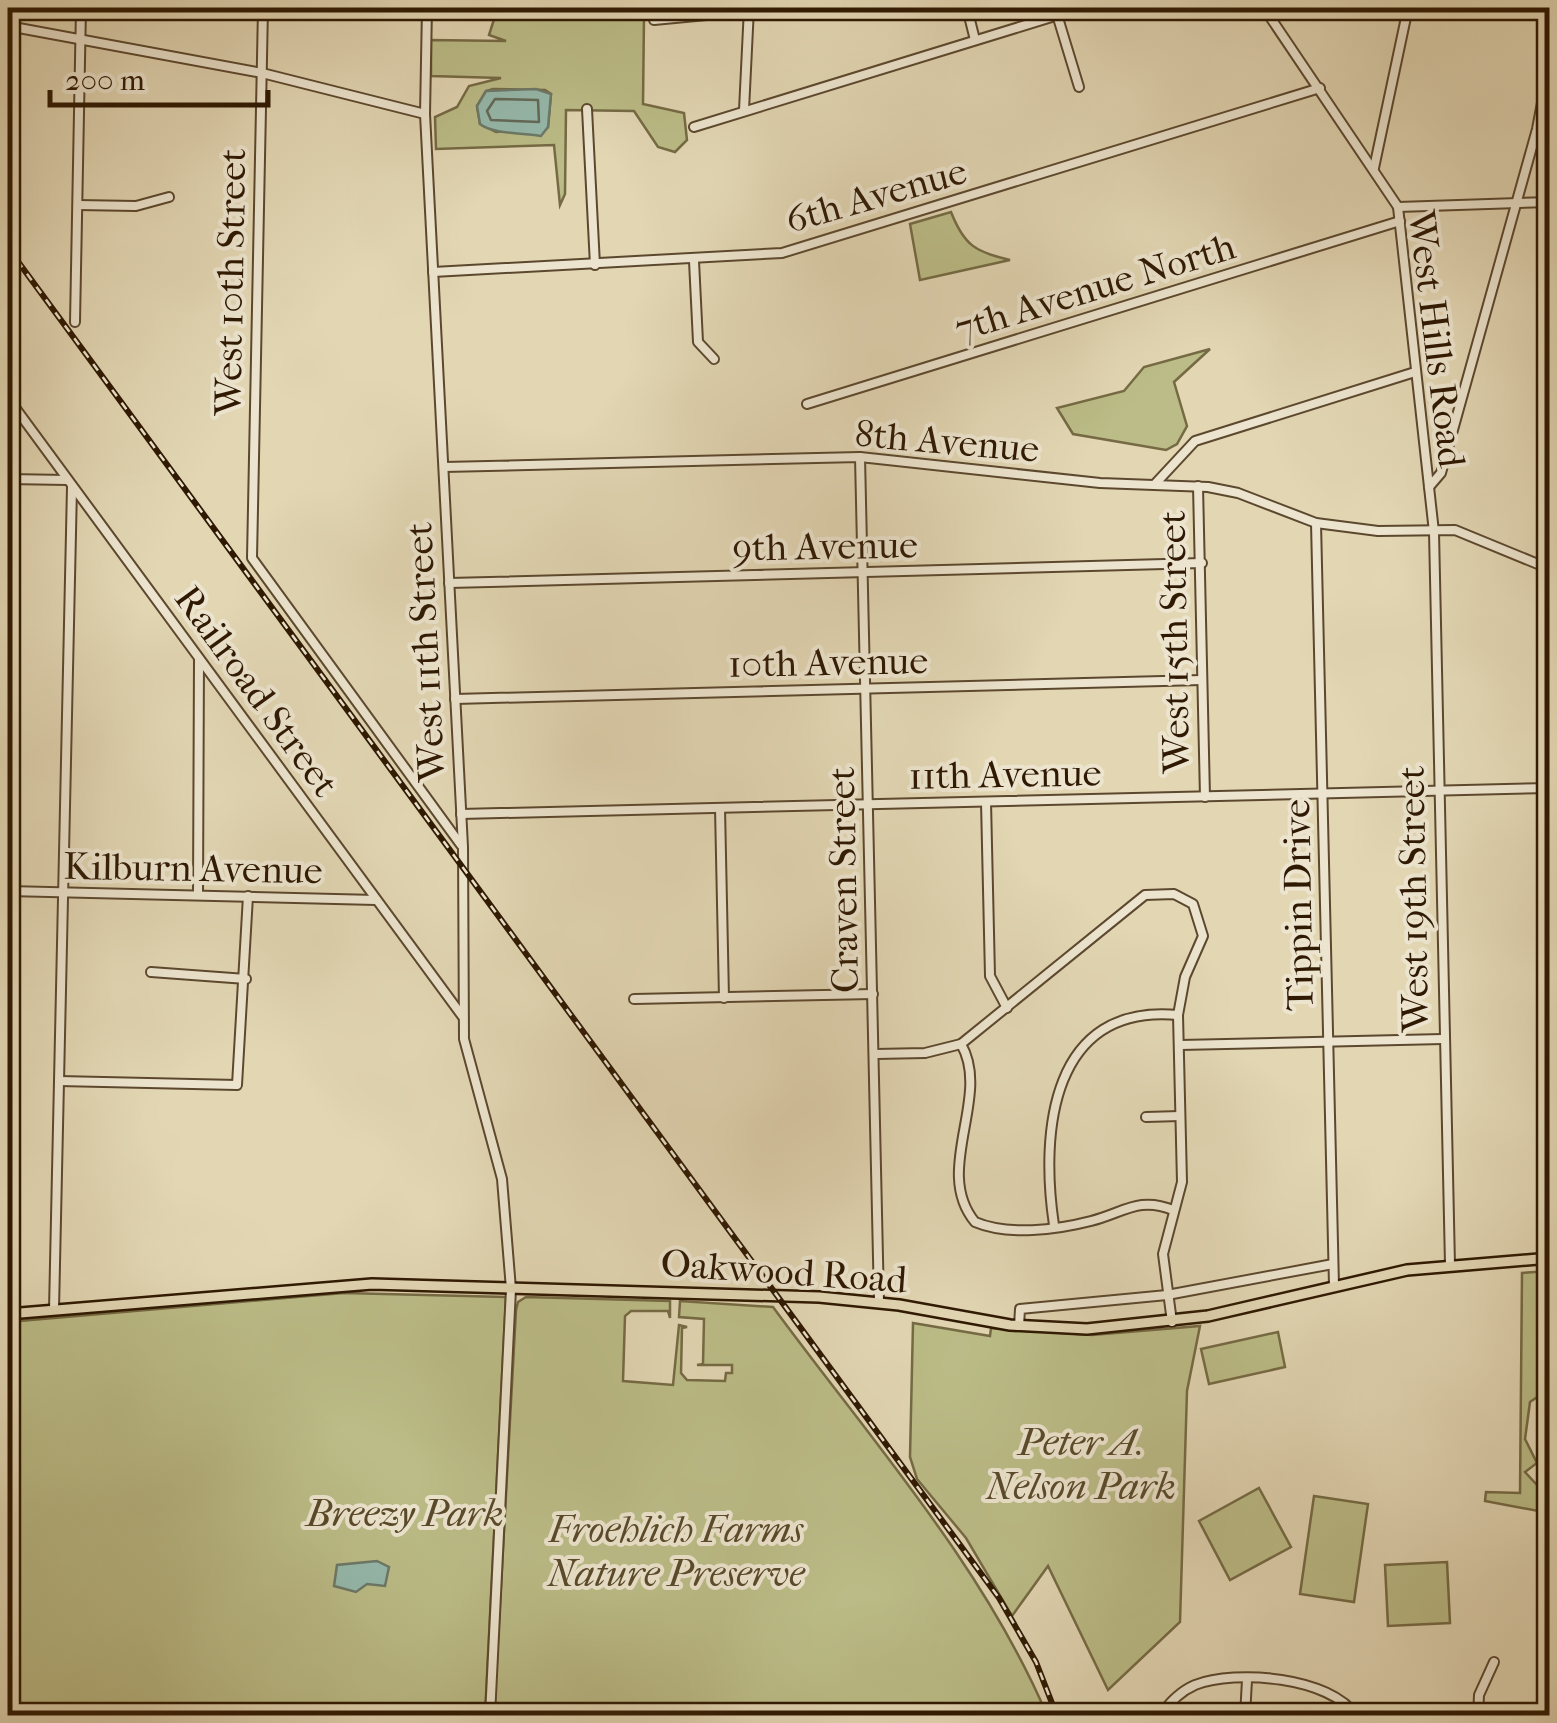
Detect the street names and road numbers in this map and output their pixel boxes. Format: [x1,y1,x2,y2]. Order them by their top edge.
street label: West 10th Street [206,148,255,417]
street label: 6th Avenue [780,148,972,243]
street label: West Hills Road [1398,207,1475,470]
street label: 7th Avenue North [950,223,1241,351]
street label: 8th Avenue [853,411,1041,472]
street label: West 15th Street [1150,510,1199,775]
street label: West 11th Street [396,521,455,784]
street label: 9th Avenue [732,522,918,571]
street label: Railroad Street [165,577,348,806]
street label: 10th Avenue [728,638,928,687]
street label: 11th Avenue [908,750,1102,799]
street label: West 19th Street [1389,765,1438,1033]
street label: Craven Street [819,766,868,993]
street label: Tippin Drive [1274,799,1323,1011]
street label: Kilburn Avenue [63,844,323,893]
street label: Oakwood Road [659,1240,909,1303]

